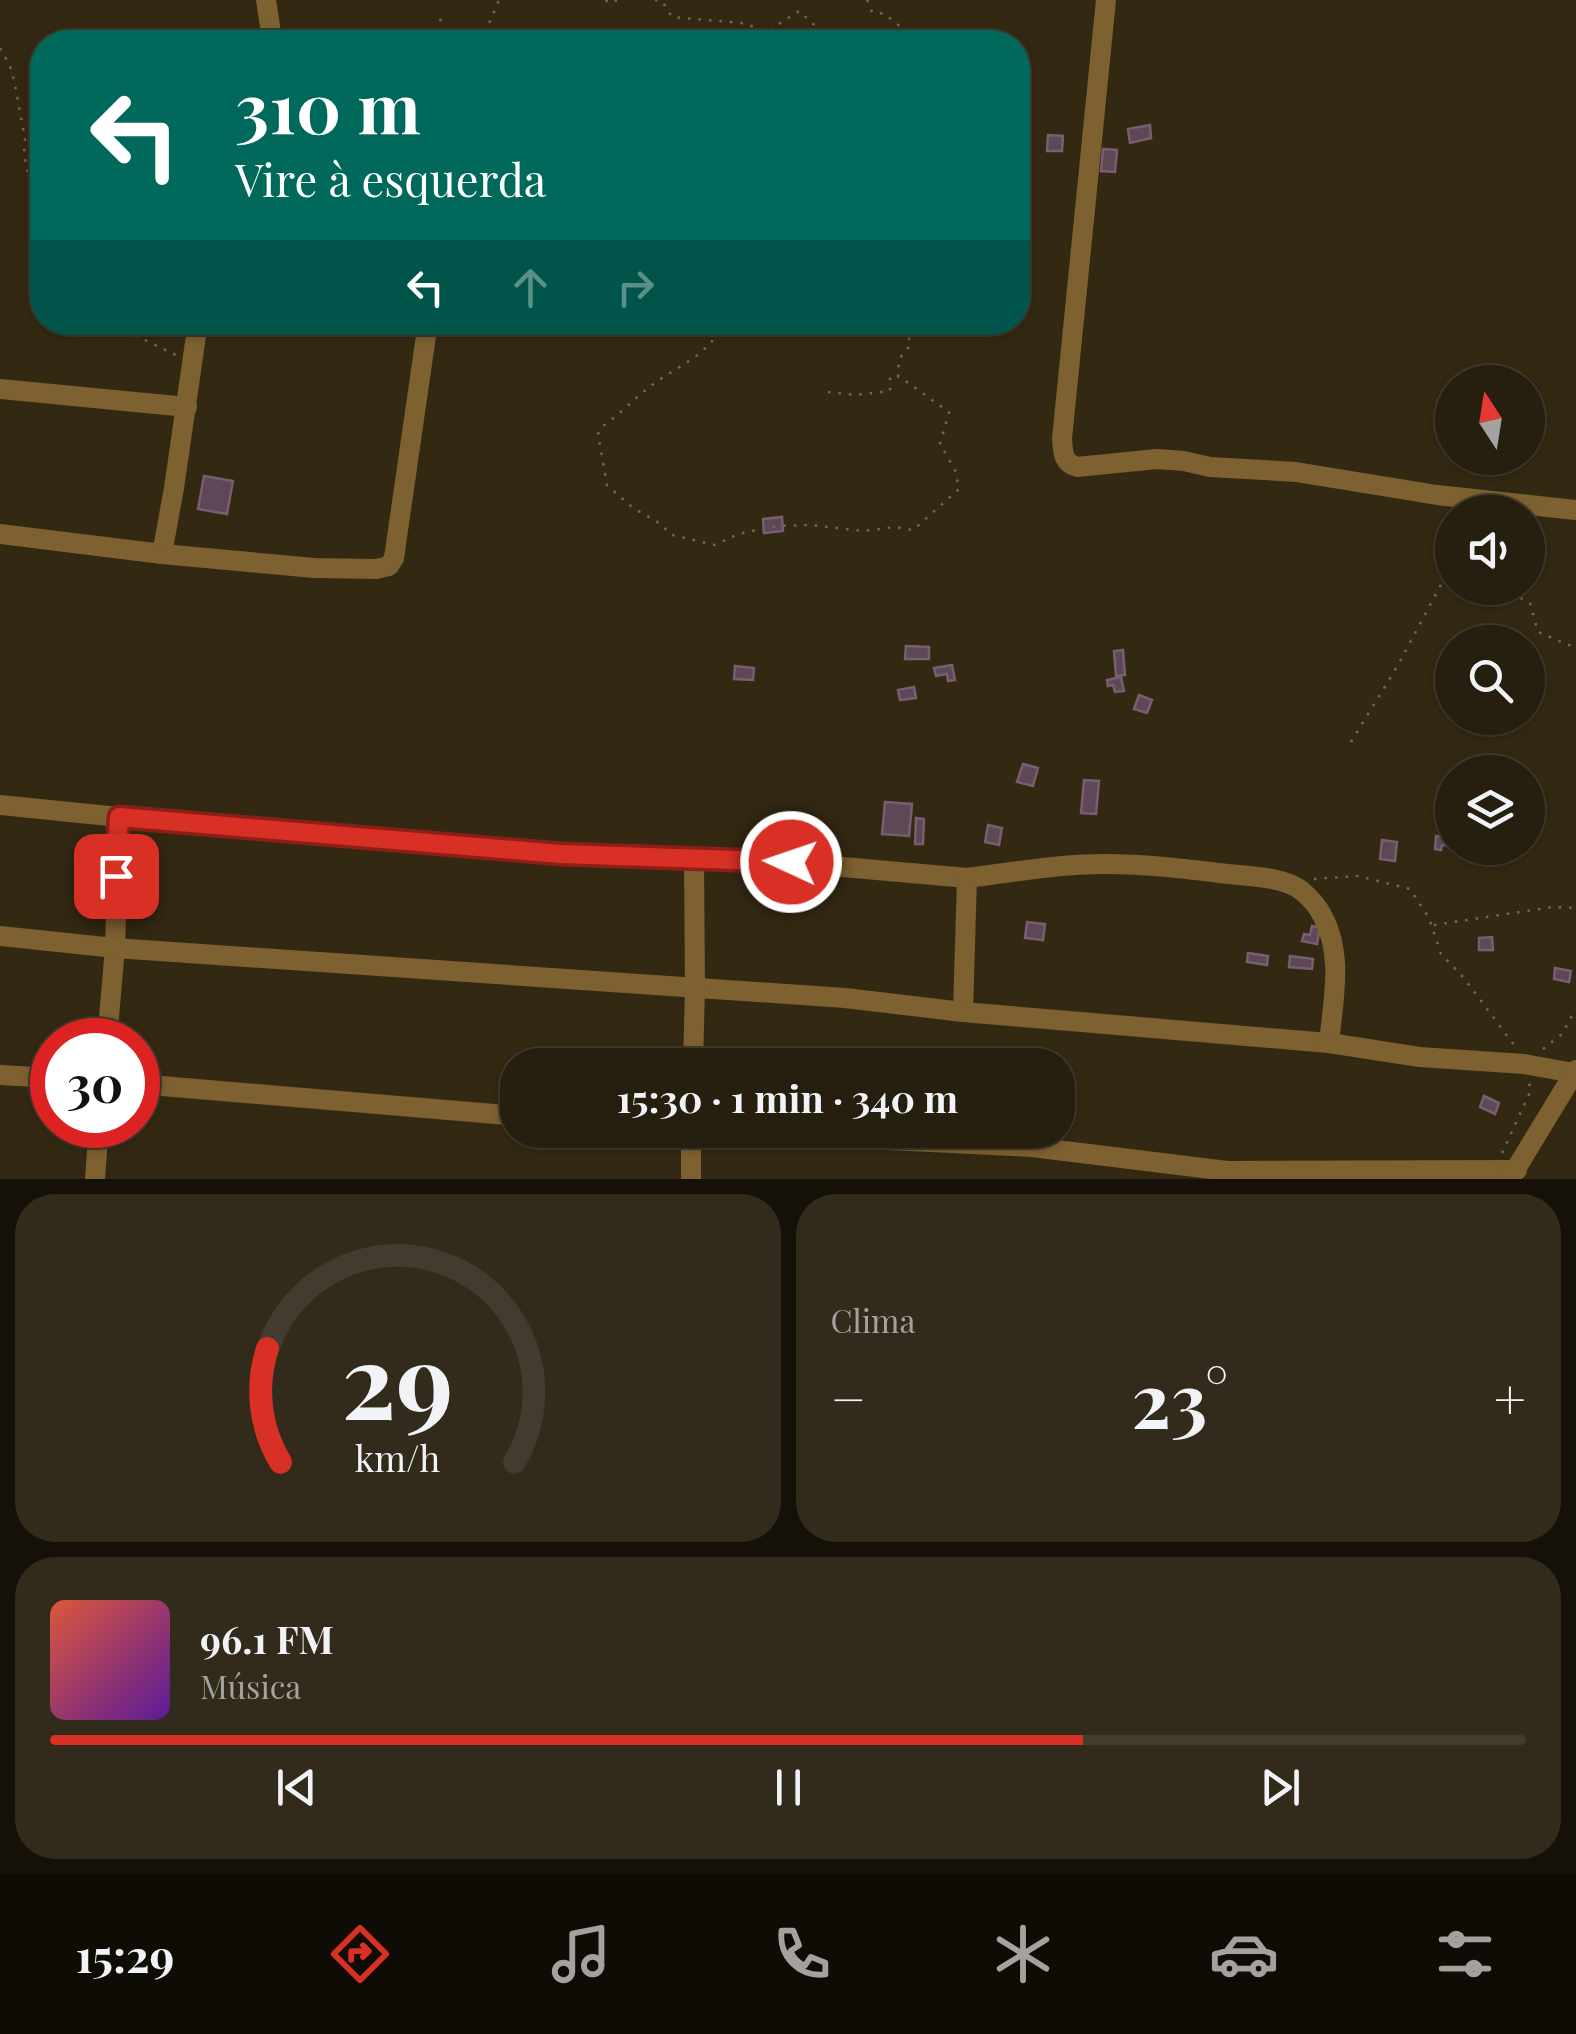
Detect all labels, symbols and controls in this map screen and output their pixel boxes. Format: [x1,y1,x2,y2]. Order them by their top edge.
text: 310 m [235,58,421,152]
icon: left [70,70,200,200]
text: Vire à esquerda [235,148,546,208]
icon: left [398,260,453,315]
icon: ahead [503,260,558,315]
icon: right [608,260,663,315]
north arrow [1435,365,1545,475]
map controls [1435,365,1545,865]
button: sound [1435,495,1545,605]
button: search [1435,625,1545,735]
button: layers [1435,755,1545,865]
position arrow [739,810,843,914]
pin [74,834,159,919]
icon: arrive [89,849,144,904]
speed limit sign: 30 [30,1018,160,1148]
text: 15:30 · 1 min · 340 m [617,1072,958,1123]
text: Clima [831,1298,915,1341]
text: 29 [342,1307,454,1446]
text: 23° [1131,1347,1228,1447]
text: − [831,1360,866,1434]
text: + [1494,1360,1526,1434]
text: km/h [355,1433,441,1481]
text: 96.1 FM [200,1613,334,1664]
text: Música [200,1664,301,1707]
icon: previous [269,1760,324,1815]
icon: pause [761,1760,816,1815]
icon: next [1253,1760,1308,1815]
icon: directions [325,1919,395,1989]
icon: music [546,1919,616,1989]
icon: phone [767,1919,837,1989]
icon: climate [988,1919,1058,1989]
icon: car [1209,1919,1279,1989]
icon: filters [1430,1919,1500,1989]
text: 15:29 [76,1924,174,1984]

